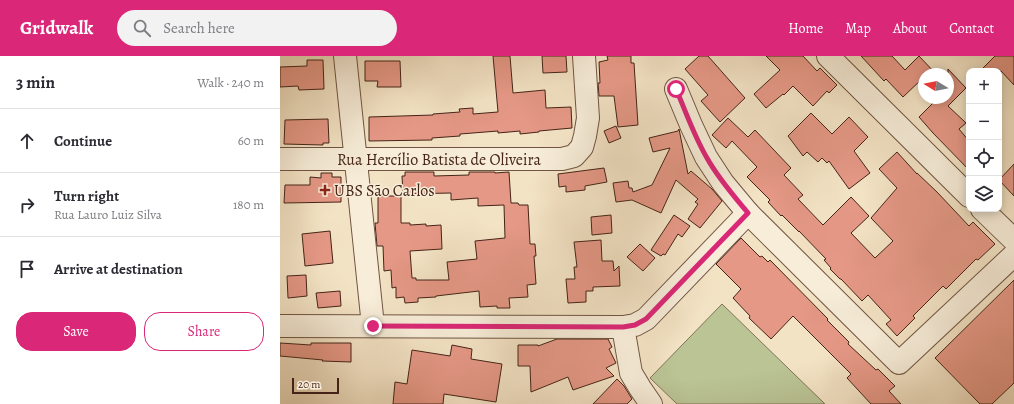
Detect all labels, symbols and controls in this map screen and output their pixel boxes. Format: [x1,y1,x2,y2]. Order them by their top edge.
search box [117,10,397,46]
text: Gridwalk [20,15,93,41]
icon: search [131,17,153,39]
text: Search here [163,18,235,38]
text: Home [788,19,823,38]
text: Map [845,19,871,38]
text: About [893,19,927,38]
text: Contact [949,19,994,38]
north arrow [918,68,954,104]
map controls [966,68,1002,212]
button: + [966,68,1002,104]
text: 3 min [16,71,55,94]
text: Walk · 240 m [197,74,264,91]
route start [667,80,685,98]
button: − [966,104,1002,140]
icon: ahead [16,130,38,152]
text: Continue [54,131,112,151]
text: 60 m [238,132,264,149]
button: locate [966,140,1002,176]
street label: Rua Hercílio Batista de Oliveira [337,149,541,171]
button: layers [966,176,1002,212]
place label: UBS São Carlos [334,180,435,202]
marker: UBS São Carlos [319,184,331,196]
text: Turn right [54,186,119,206]
icon: right [16,194,38,216]
text: 180 m [233,196,264,213]
text: Rua Lauro Luiz Silva [54,206,162,223]
icon: arrive [16,258,38,280]
text: Arrive at destination [54,259,183,279]
button: Save [16,312,136,351]
button: Share [144,312,264,351]
route end [364,317,382,335]
scale bar [292,376,339,395]
text: 20 m [298,377,320,392]

